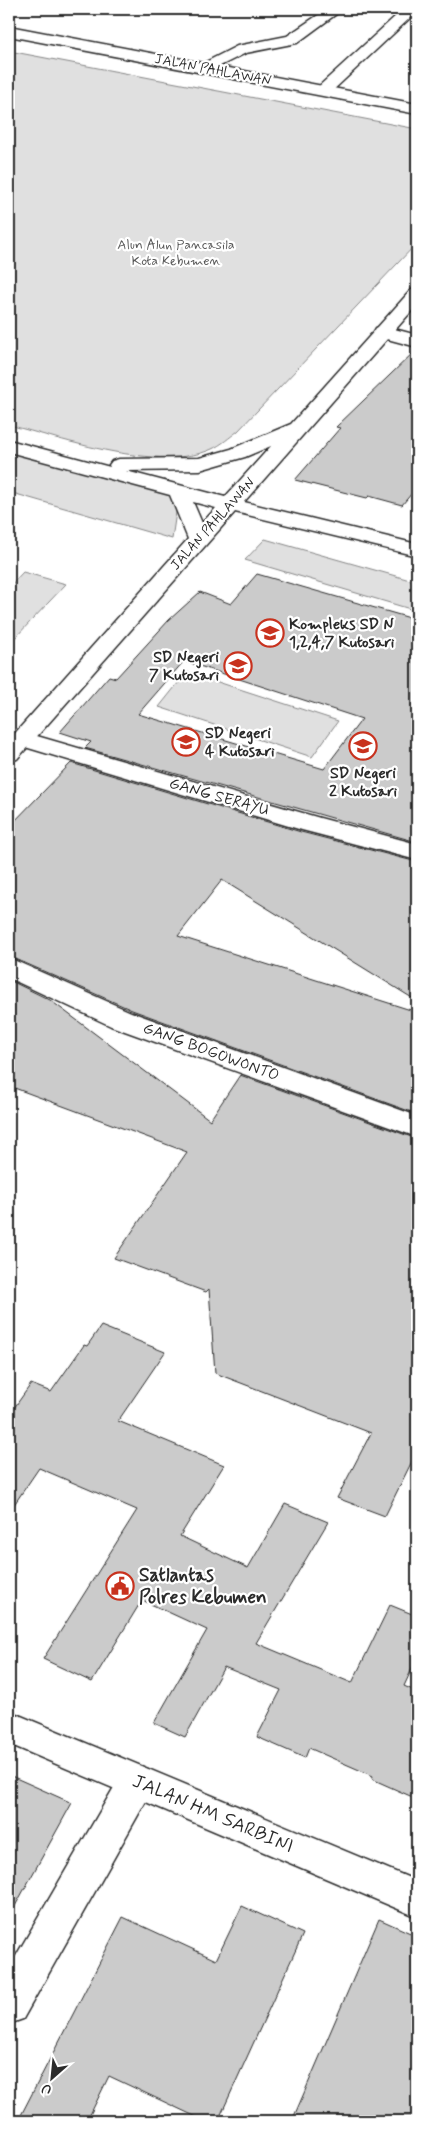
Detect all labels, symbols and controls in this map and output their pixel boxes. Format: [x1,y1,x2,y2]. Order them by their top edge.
street label: JALAN PAHLAWAN [153,50,273,90]
park label: Alun Alun Pancasila Kota Kebumen [117,236,235,270]
street label: JALAN PAHLAWAN [167,474,259,574]
place label: Kompleks SD N 1,2,4,7 Kutosari [289,614,395,653]
school or university icon: Kompleks SD N 1,2,4,7 Kutosari [255,618,285,648]
place label: SD Negeri 7 Kutosari [149,647,219,686]
school or university icon: SD Negeri 7 Kutosari [223,651,253,681]
place label: SD Negeri 4 Kutosari [205,723,275,762]
school or university icon: SD Negeri 4 Kutosari [171,727,201,757]
school or university icon: SD Negeri 2 Kutosari [348,731,378,761]
place label: SD Negeri 2 Kutosari [329,763,397,802]
street label: GANG SERAYU [167,773,271,821]
street label: GANG BOGOWONTO [140,1018,282,1086]
place label: Satlantas Polres Kebumen [139,1563,267,1610]
public building icon: Satlantas Polres Kebumen [105,1571,135,1601]
street label: JALAN HM SARBINI [129,1769,297,1859]
north arrow [28,2052,78,2102]
text: U [38,2079,55,2099]

